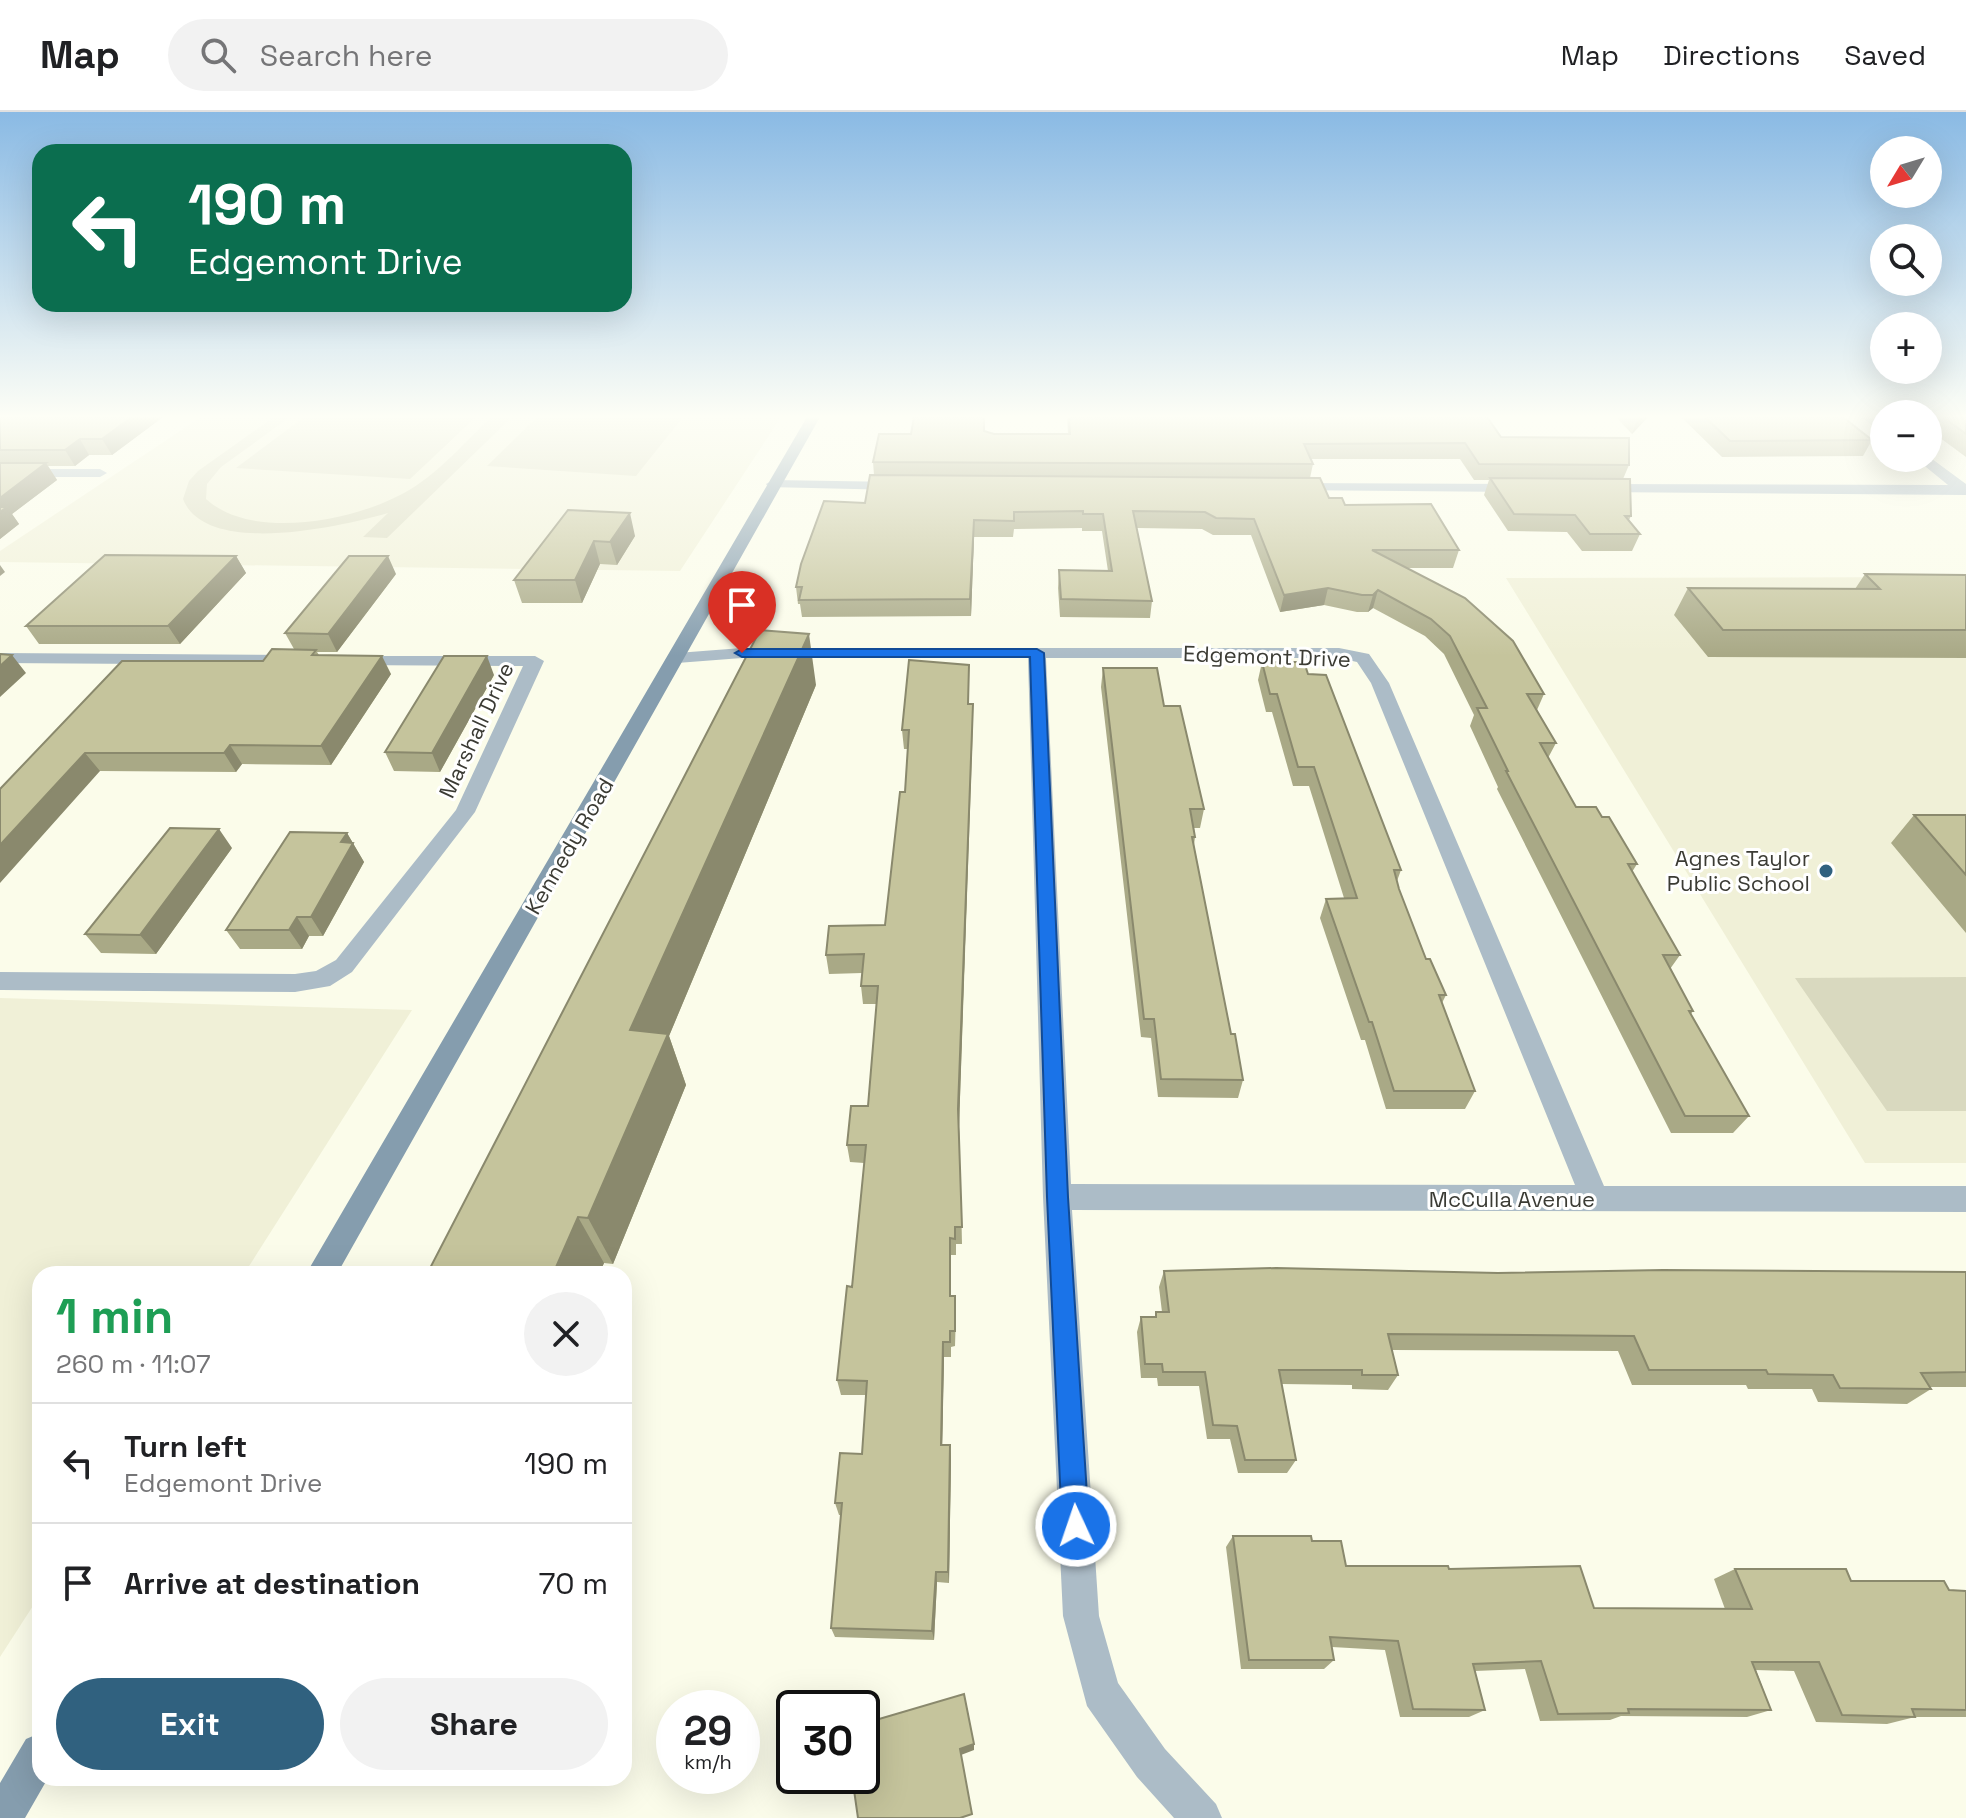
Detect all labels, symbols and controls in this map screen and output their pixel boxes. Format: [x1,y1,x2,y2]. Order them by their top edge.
search box [168,19,728,91]
text: Map [40,31,120,79]
icon: search [196,33,240,77]
text: Search here [260,36,433,75]
text: Map [1561,37,1619,73]
text: Directions [1663,37,1800,73]
text: Saved [1844,37,1926,73]
north arrow [1870,136,1942,208]
map controls [1870,136,1942,472]
text: 190 m [188,169,346,240]
icon: left [56,176,160,280]
button: search [1870,224,1942,296]
text: Edgemont Drive [188,239,463,285]
button: + [1870,312,1942,384]
button: − [1870,400,1942,472]
pin [708,571,776,653]
icon: arrive [720,583,764,627]
street label: Edgemont Drive [1183,639,1351,673]
street label: Marshall Drive [432,658,520,802]
street label: Kennedy Road [519,773,619,919]
place label: Agnes Taylor Public School [1667,844,1810,897]
marker: Agnes Taylor Public School [1817,862,1835,880]
street label: McCulla Avenue [1429,1185,1595,1213]
text: 1 min [56,1286,173,1347]
button: close [524,1292,608,1376]
text: 260 m · 11:07 [56,1347,211,1381]
text: Turn left [124,1427,247,1466]
icon: left [56,1441,100,1485]
text: 190 m [524,1444,608,1483]
text: Edgemont Drive [124,1466,322,1500]
position arrow [1034,1484,1118,1568]
icon: arrive [56,1561,100,1605]
text: Arrive at destination [124,1564,420,1603]
text: 70 m [539,1564,608,1603]
button: Exit [56,1678,324,1770]
button: Share [340,1678,608,1770]
speed limit sign: 30 [776,1690,880,1794]
text: 29 [684,1706,732,1757]
text: km/h [684,1749,732,1775]

